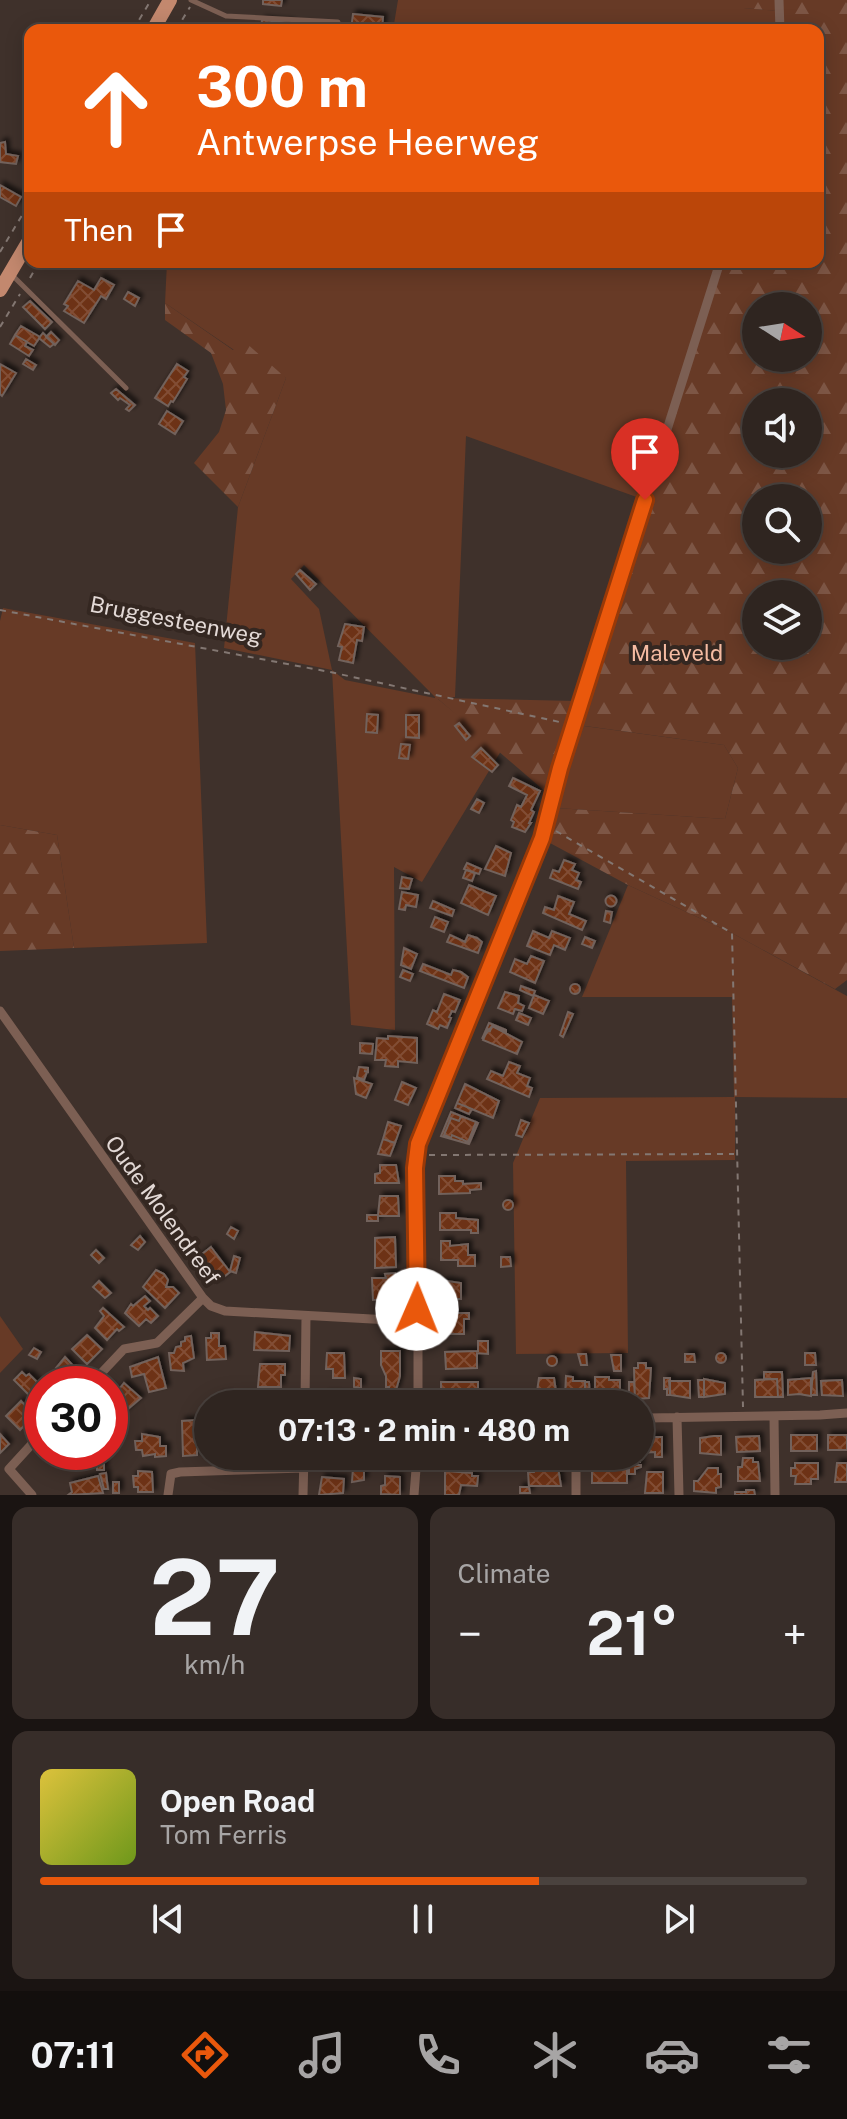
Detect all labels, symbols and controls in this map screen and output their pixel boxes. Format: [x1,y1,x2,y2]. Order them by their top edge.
text: 300 m [196,54,368,120]
icon: ahead [64,56,168,160]
text: Antwerpse Heerweg [196,121,539,163]
icon: arrive [149,208,193,252]
text: Then [64,212,133,248]
north arrow [742,292,822,372]
map controls [742,292,822,660]
button: sound [742,388,822,468]
pin [611,418,679,500]
icon: arrive [623,430,667,474]
button: search [742,484,822,564]
button: layers [742,580,822,660]
street label: Bruggesteenweg [88,591,264,649]
park label: Maleveld [631,640,723,666]
street label: Oude Molendreef [100,1131,226,1290]
position arrow [375,1267,459,1351]
speed limit sign: 30 [24,1366,128,1470]
text: 07:13 · 2 min · 480 m [278,1412,570,1448]
text: 27 [149,1536,280,1658]
text: Climate [458,1558,551,1589]
text: 21° [586,1598,678,1669]
text: − [458,1608,482,1660]
text: + [783,1608,807,1660]
text: km/h [184,1649,245,1680]
text: Open Road [160,1783,315,1819]
text: Tom Ferris [160,1819,287,1850]
icon: previous [146,1897,190,1941]
icon: pause [401,1897,445,1941]
icon: next [657,1897,701,1941]
icon: directions [177,2027,233,2083]
icon: music [294,2027,350,2083]
icon: phone [410,2027,466,2083]
icon: climate [527,2027,583,2083]
icon: car [644,2027,700,2083]
icon: filters [761,2027,817,2083]
text: 07:11 [30,2034,116,2076]

